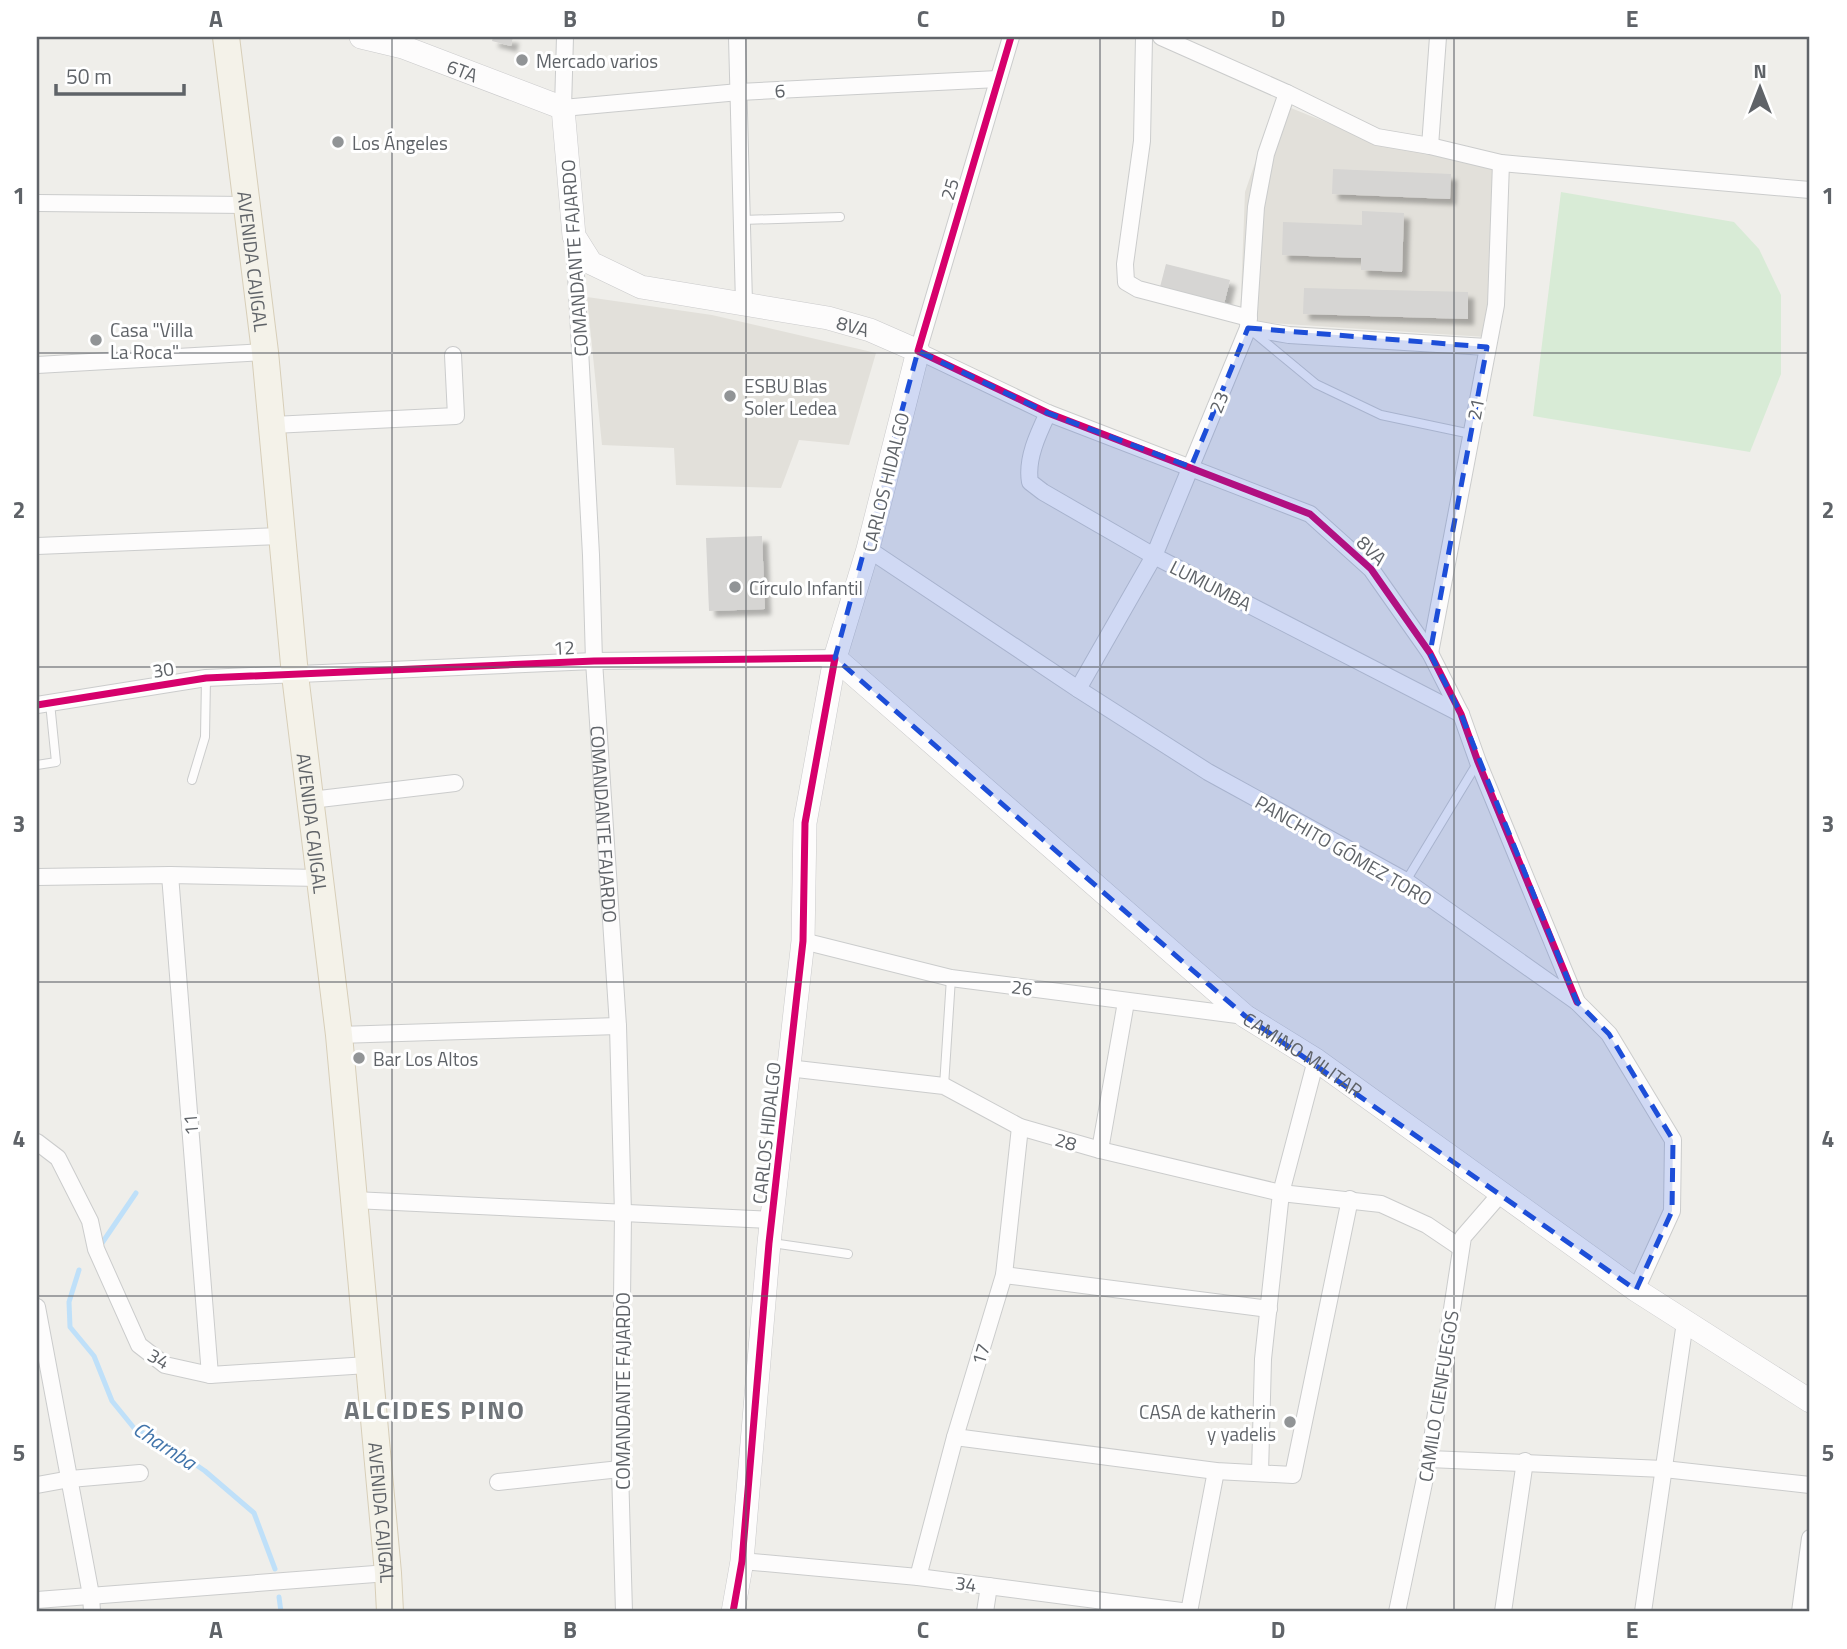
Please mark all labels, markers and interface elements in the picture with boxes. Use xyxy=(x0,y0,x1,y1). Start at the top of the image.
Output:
text: A xyxy=(209,1,223,36)
text: B xyxy=(563,1,577,36)
text: C xyxy=(917,1,929,36)
text: D xyxy=(1271,1,1285,36)
text: E xyxy=(1626,1,1638,36)
place label: Mercado varios xyxy=(536,46,658,75)
street label: 6TA xyxy=(443,51,482,89)
scale bar xyxy=(56,52,184,96)
marker: Mercado varios xyxy=(514,52,530,68)
north arrow xyxy=(1724,52,1794,122)
text: N xyxy=(1753,56,1767,85)
text: 50 m xyxy=(66,60,112,92)
street label: 6 xyxy=(774,75,786,105)
place label: Los Ángeles xyxy=(352,128,448,157)
marker: Los Ángeles xyxy=(330,134,346,150)
street label: COMANDANTE FAJARDO xyxy=(553,158,595,358)
street label: 25 xyxy=(932,175,966,203)
text: 1 xyxy=(13,178,25,213)
text: 1 xyxy=(1822,178,1834,213)
street label: AVENIDA CAJIGAL xyxy=(231,189,277,333)
street label: 8VA xyxy=(834,307,873,344)
place label: Casa "Villa La Roca" xyxy=(110,315,193,366)
marker: Casa "Villa La Roca" xyxy=(88,332,104,348)
place label: ESBU Blas Soler Ledea xyxy=(744,371,837,422)
street label: 23 xyxy=(1201,387,1235,417)
marker: ESBU Blas Soler Ledea xyxy=(722,388,738,404)
street label: 21 xyxy=(1459,396,1491,422)
street label: CARLOS HIDALGO xyxy=(854,409,916,555)
text: 2 xyxy=(13,492,25,527)
text: 2 xyxy=(1822,492,1834,527)
street label: 8VA xyxy=(1350,528,1394,572)
street label: LUMUMBA xyxy=(1165,552,1257,618)
place label: Círculo Infantil xyxy=(749,573,863,602)
marker: Círculo Infantil xyxy=(727,579,743,595)
street label: 12 xyxy=(553,632,575,662)
street label: 30 xyxy=(150,653,176,685)
street label: COMANDANTE FAJARDO xyxy=(584,725,626,924)
street label: AVENIDA CAJIGAL xyxy=(290,751,336,895)
street label: PANCHITO GÓMEZ TORO xyxy=(1250,787,1438,913)
text: 3 xyxy=(13,806,25,841)
text: 3 xyxy=(1822,806,1834,841)
street label: 26 xyxy=(1009,971,1035,1003)
street label: CAMINO MILITAR xyxy=(1238,1004,1369,1104)
place label: Bar Los Altos xyxy=(373,1044,478,1073)
marker: Bar Los Altos xyxy=(351,1050,367,1066)
street label: CARLOS HIDALGO xyxy=(744,1060,788,1206)
street label: 11 xyxy=(175,1113,205,1137)
text: 4 xyxy=(13,1121,25,1156)
text: 4 xyxy=(1822,1121,1834,1156)
street label: 28 xyxy=(1052,1124,1081,1158)
street label: COMANDANTE FAJARDO xyxy=(608,1292,637,1490)
street label: CAMILO CIENFUEGOS xyxy=(1410,1308,1466,1484)
street label: 34 xyxy=(143,1340,175,1376)
street label: 17 xyxy=(963,1340,997,1368)
district label: ALCIDES PINO xyxy=(344,1390,526,1429)
place label: CASA de katherin y yadelis xyxy=(1139,1397,1276,1448)
water label: Charnba xyxy=(127,1413,204,1478)
marker: CASA de katherin y yadelis xyxy=(1282,1414,1298,1430)
text: 5 xyxy=(13,1435,25,1470)
text: 5 xyxy=(1822,1435,1834,1470)
street label: AVENIDA CAJIGAL xyxy=(362,1441,403,1584)
street label: 34 xyxy=(954,1567,978,1599)
text: A xyxy=(209,1612,223,1647)
text: B xyxy=(563,1612,577,1647)
text: C xyxy=(917,1612,929,1647)
text: D xyxy=(1271,1612,1285,1647)
text: E xyxy=(1626,1612,1638,1647)

